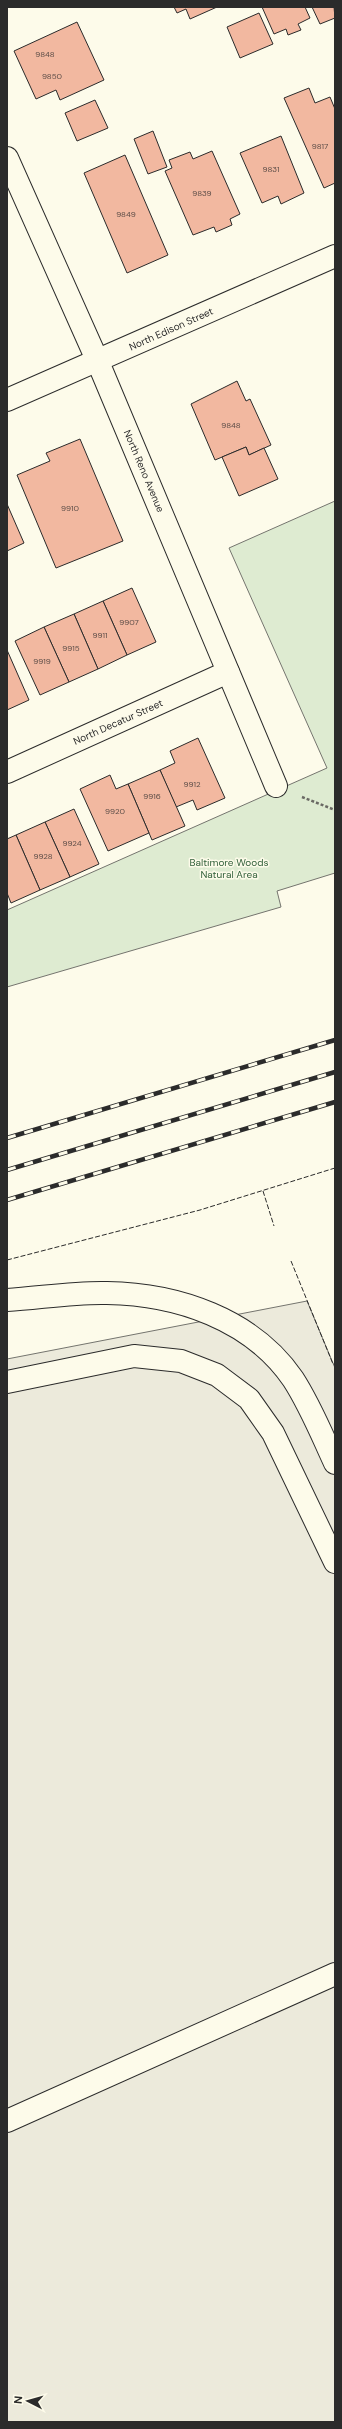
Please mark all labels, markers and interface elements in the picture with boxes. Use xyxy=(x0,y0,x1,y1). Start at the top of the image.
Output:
house number: 9848 xyxy=(35,49,55,59)
house number: 9850 xyxy=(42,71,63,81)
house number: 9817 xyxy=(312,141,328,151)
house number: 9831 xyxy=(263,164,279,174)
house number: 9839 xyxy=(192,188,212,198)
house number: 9849 xyxy=(116,209,136,219)
street label: North Edison Street xyxy=(127,305,215,353)
house number: 9848 xyxy=(221,420,241,430)
street label: North Reno Avenue xyxy=(121,428,167,515)
house number: 9910 xyxy=(61,503,79,513)
house number: 9907 xyxy=(119,617,139,627)
house number: 9911 xyxy=(93,630,107,640)
house number: 9915 xyxy=(62,643,80,653)
house number: 9919 xyxy=(33,656,51,666)
street label: North Decatur Street xyxy=(71,696,165,748)
house number: 9912 xyxy=(183,779,201,789)
house number: 9916 xyxy=(143,791,161,801)
house number: 9920 xyxy=(105,806,125,816)
house number: 9924 xyxy=(62,838,82,848)
house number: 9928 xyxy=(33,851,53,861)
park label: Baltimore Woods Natural Area xyxy=(189,856,269,881)
north arrow xyxy=(8,2381,48,2421)
text: N xyxy=(11,2395,25,2405)

